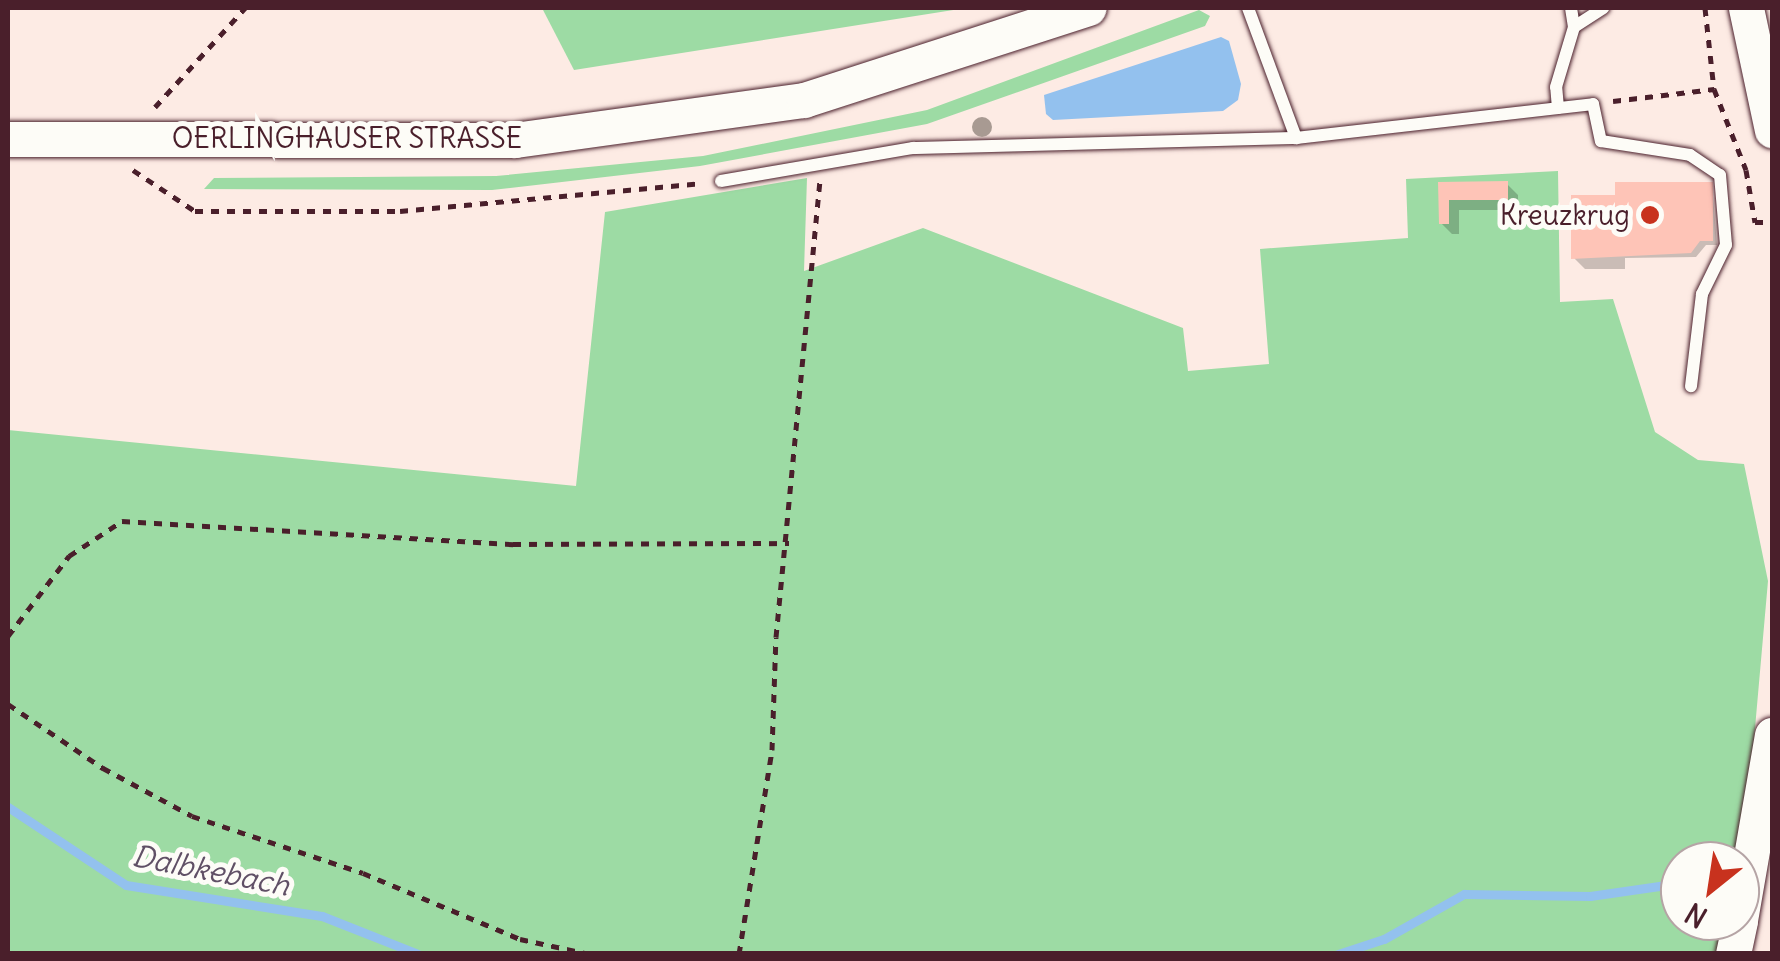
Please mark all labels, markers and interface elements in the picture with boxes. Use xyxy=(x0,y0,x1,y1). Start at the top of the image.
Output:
street label: OERLINGHAUSER STRASSE xyxy=(172,121,522,155)
place label: Kreuzkrug xyxy=(1500,198,1630,232)
marker: Kreuzkrug xyxy=(1639,204,1661,226)
water label: Dalbkebach xyxy=(130,837,292,903)
north arrow xyxy=(1660,841,1760,941)
text: N xyxy=(1679,895,1713,936)

